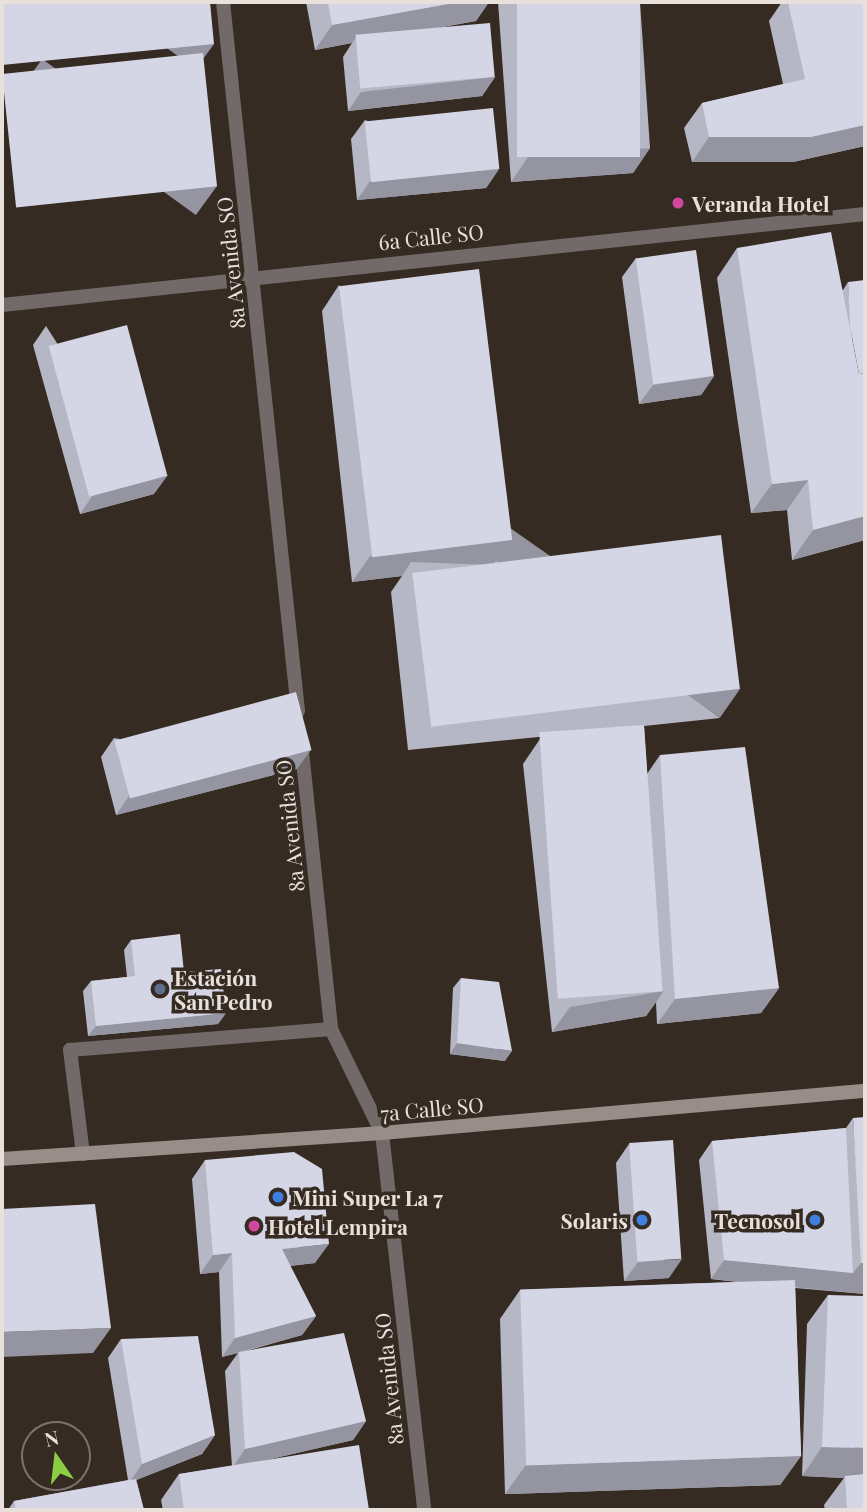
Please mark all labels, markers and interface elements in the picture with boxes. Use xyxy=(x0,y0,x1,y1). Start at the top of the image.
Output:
place label: Veranda Hotel xyxy=(692,190,830,216)
street label: 8a Avenida SO xyxy=(210,195,250,331)
marker: Veranda Hotel xyxy=(670,195,686,211)
street label: 6a Calle SO xyxy=(377,218,485,254)
street label: 8a Avenida SO xyxy=(269,758,309,894)
place label: Estación San Pedro xyxy=(174,964,273,1014)
marker: Estación San Pedro xyxy=(152,981,168,997)
street label: 7a Calle SO xyxy=(379,1091,485,1125)
place label: Mini Super La 7 xyxy=(292,1184,443,1210)
marker: Mini Super La 7 xyxy=(270,1189,286,1205)
place label: Solaris xyxy=(561,1207,628,1233)
place label: Tecnosol xyxy=(714,1207,801,1233)
marker: Solaris xyxy=(634,1212,650,1228)
marker: Tecnosol xyxy=(807,1212,823,1228)
place label: Hotel Lempira xyxy=(268,1213,408,1239)
marker: Hotel Lempira xyxy=(246,1218,262,1234)
street label: 8a Avenida SO xyxy=(368,1311,408,1447)
north arrow xyxy=(21,1421,91,1491)
text: N xyxy=(42,1423,61,1452)

